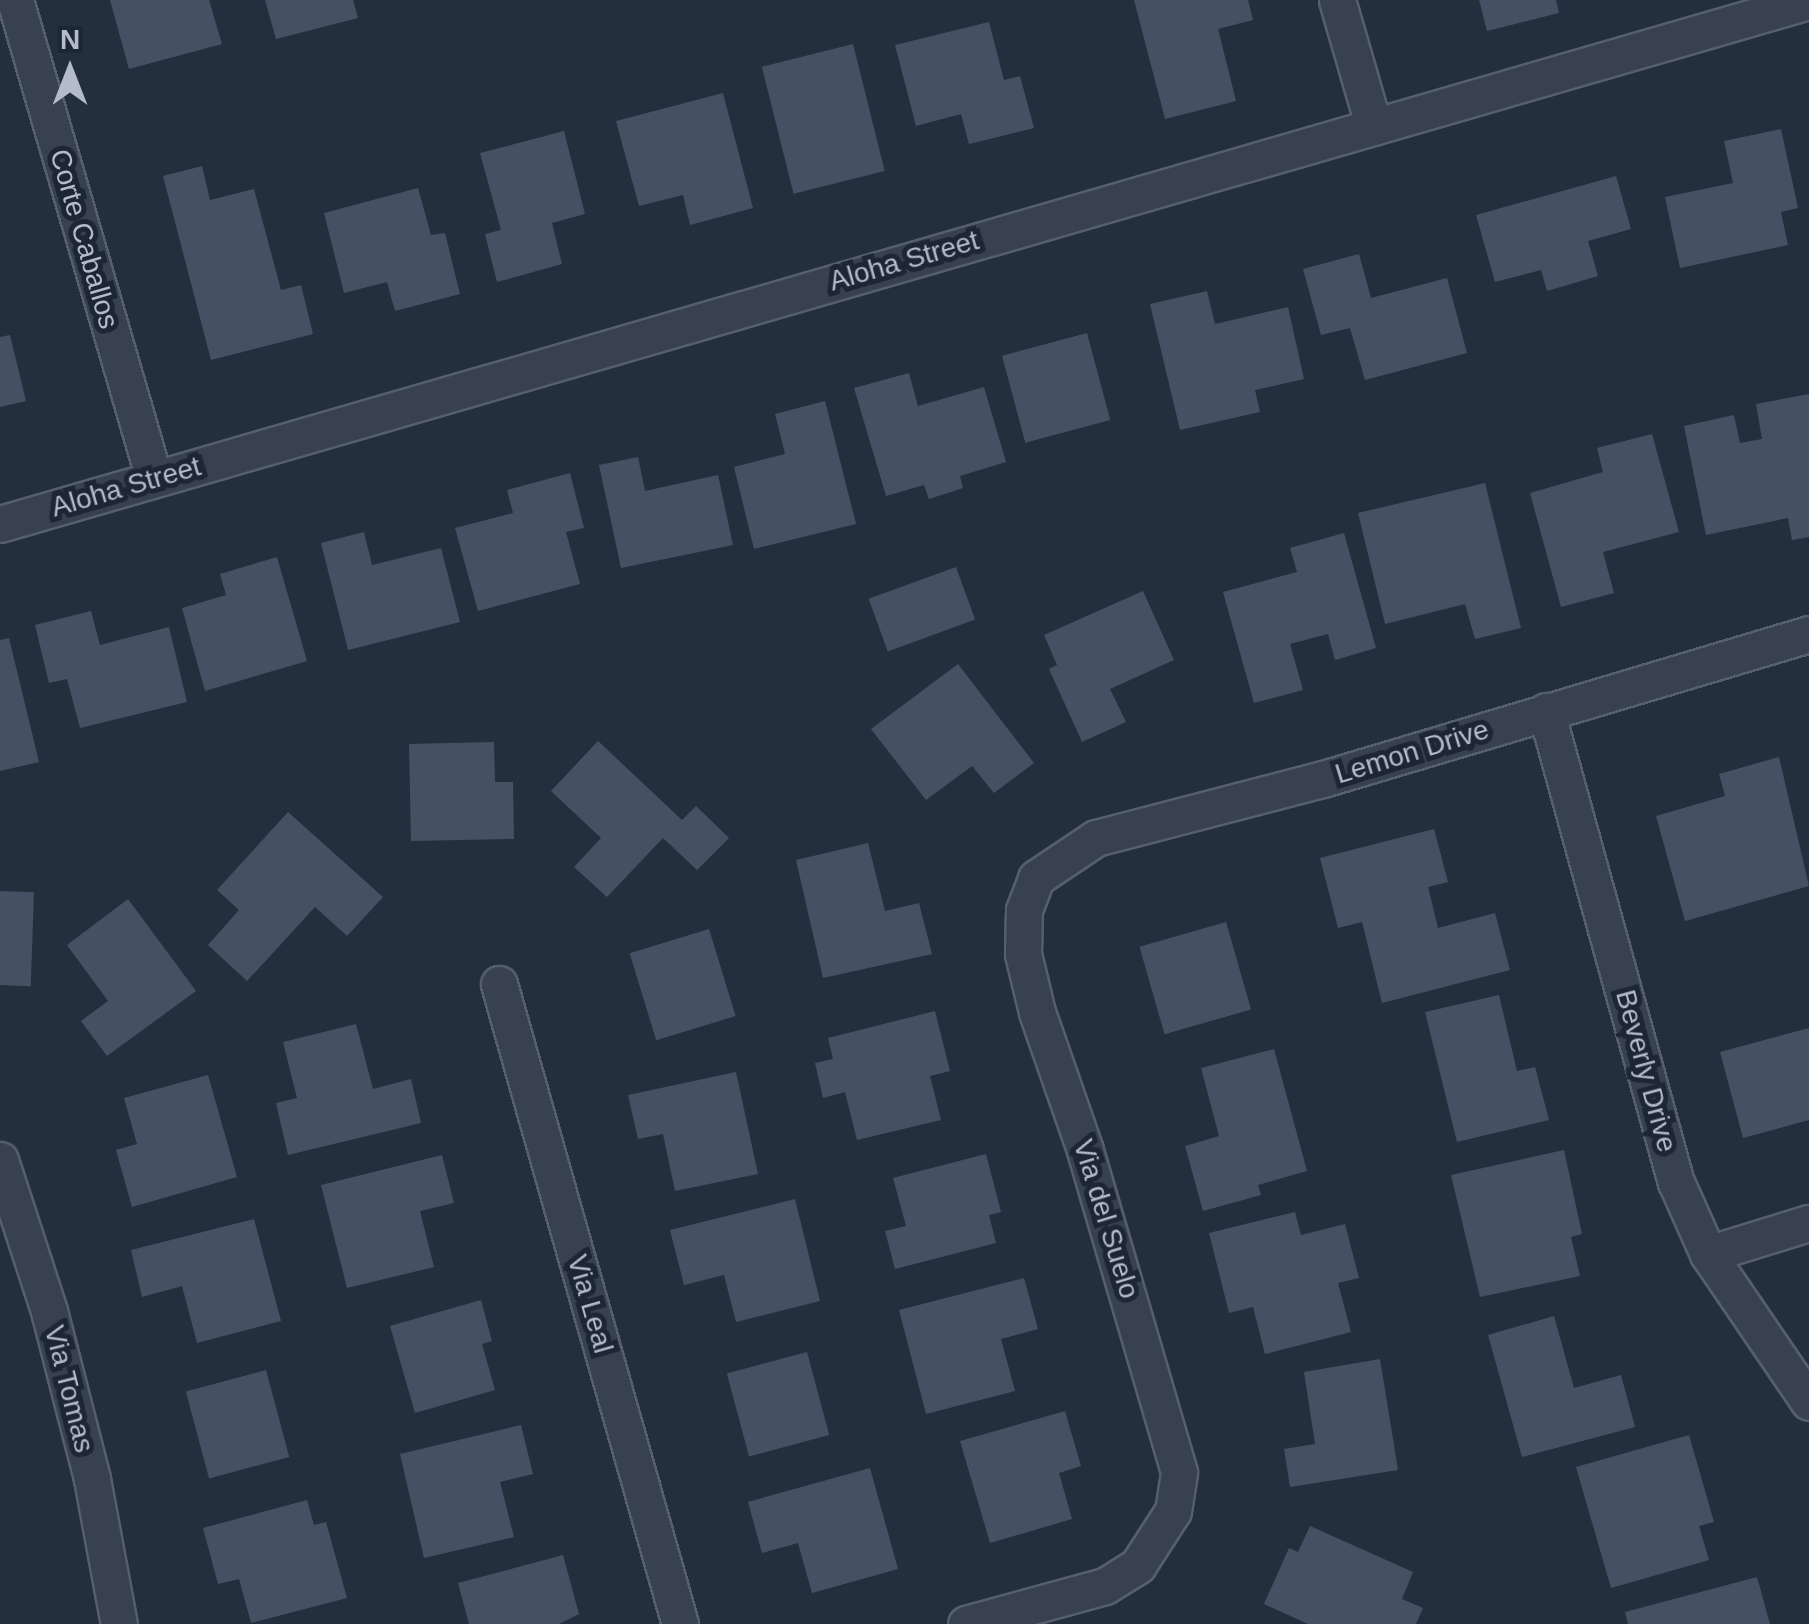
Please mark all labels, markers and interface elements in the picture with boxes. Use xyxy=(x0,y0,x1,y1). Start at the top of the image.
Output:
north arrow xyxy=(20,20,120,120)
text: N xyxy=(60,24,80,55)
street label: Corte Caballos xyxy=(42,145,126,333)
street label: Aloha Street xyxy=(825,224,983,298)
street label: Aloha Street xyxy=(47,450,205,524)
street label: Lemon Drive xyxy=(1331,713,1493,791)
street label: Beverly Drive xyxy=(1608,986,1684,1156)
street label: Via del Suelo xyxy=(1066,1135,1146,1303)
street label: Via Leal xyxy=(560,1251,620,1357)
street label: Via Tomas xyxy=(37,1322,101,1456)

